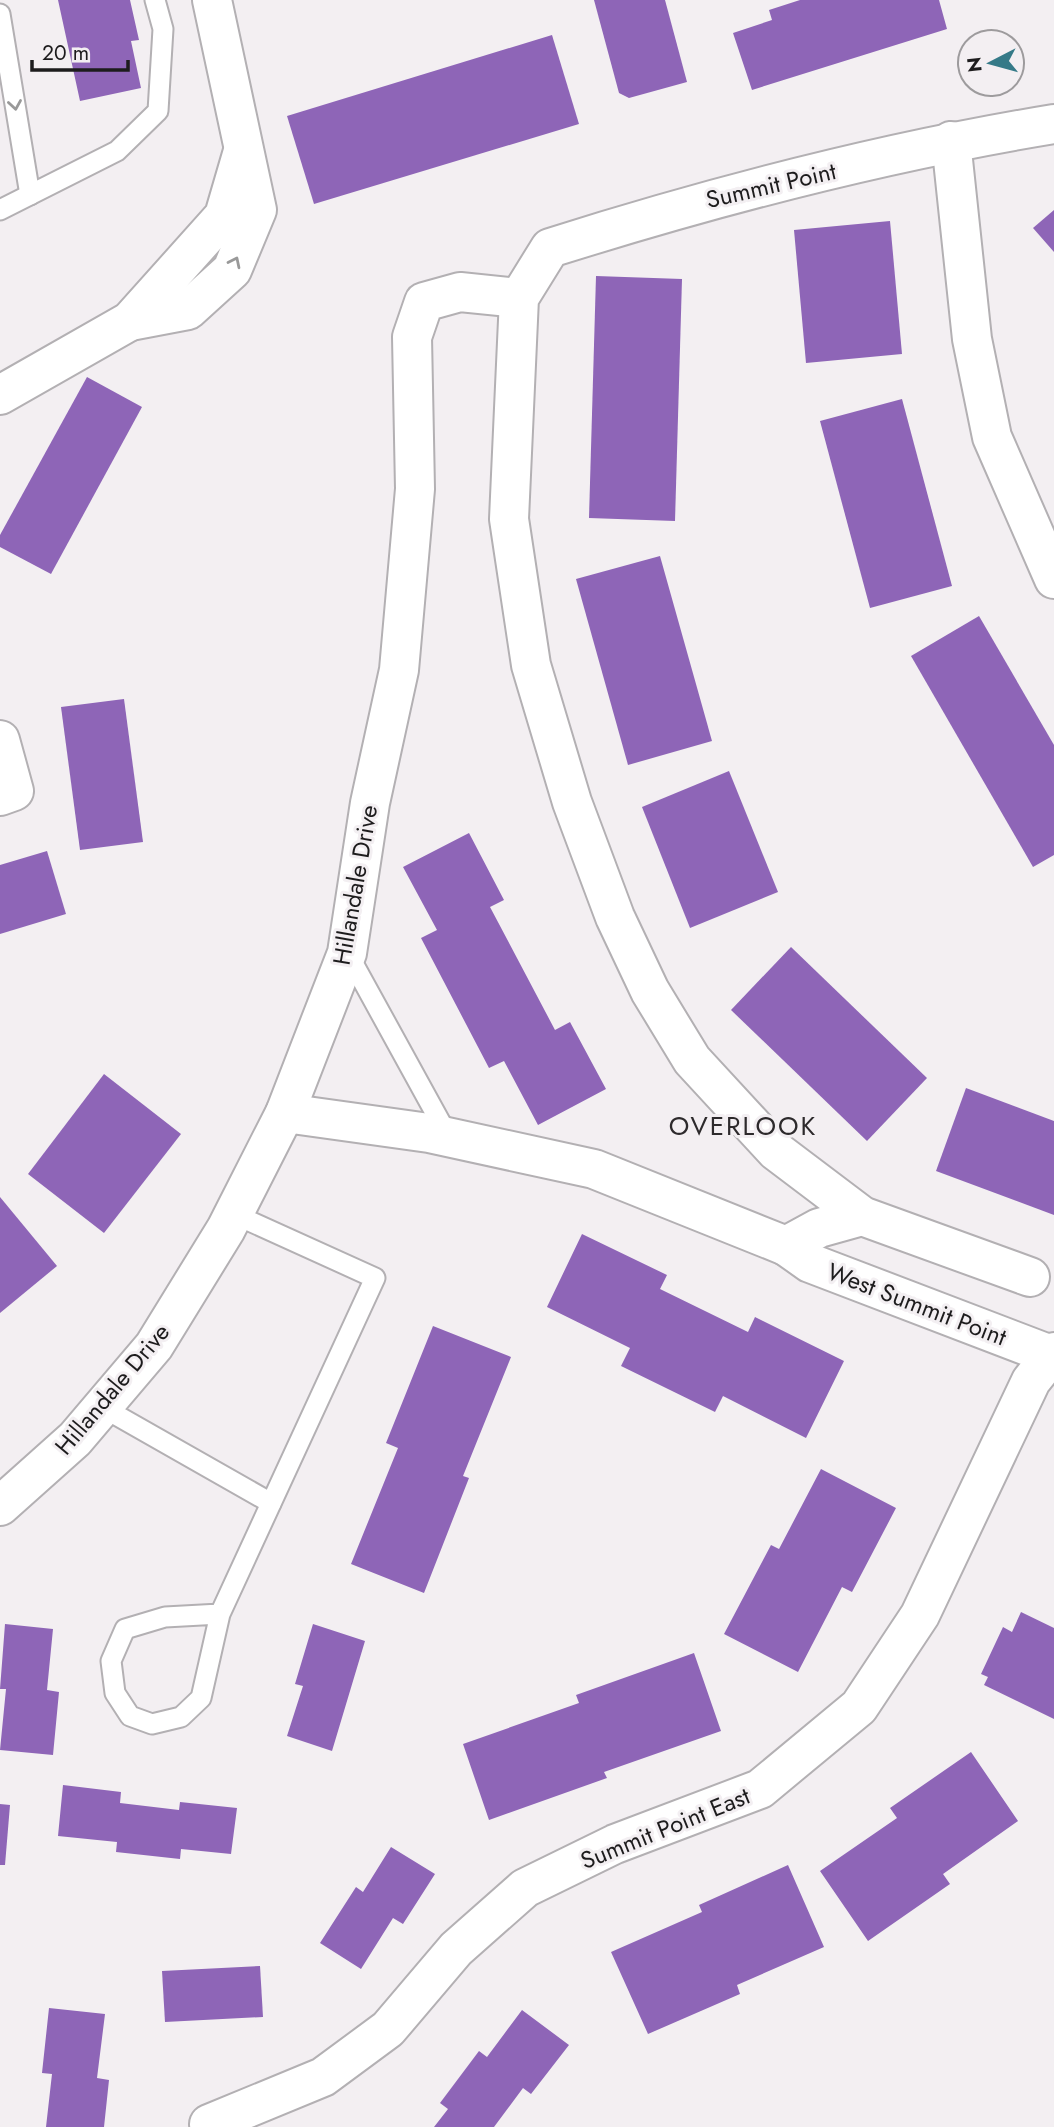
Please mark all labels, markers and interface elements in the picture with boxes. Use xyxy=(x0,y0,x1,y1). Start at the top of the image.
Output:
scale bar xyxy=(32,28,128,72)
north arrow xyxy=(956,28,1026,98)
text: 20 m xyxy=(42,38,89,68)
text: N xyxy=(960,56,989,74)
one-way arrow xyxy=(7,99,22,111)
street label: Summit Point xyxy=(702,153,840,217)
one-way arrow xyxy=(226,257,240,269)
street label: Hillandale Drive xyxy=(324,802,386,968)
district label: OVERLOOK xyxy=(669,1107,817,1145)
street label: West Summit Point xyxy=(822,1254,1012,1354)
street label: Hillandale Drive xyxy=(46,1316,178,1462)
street label: Summit Point East xyxy=(575,1778,755,1878)

